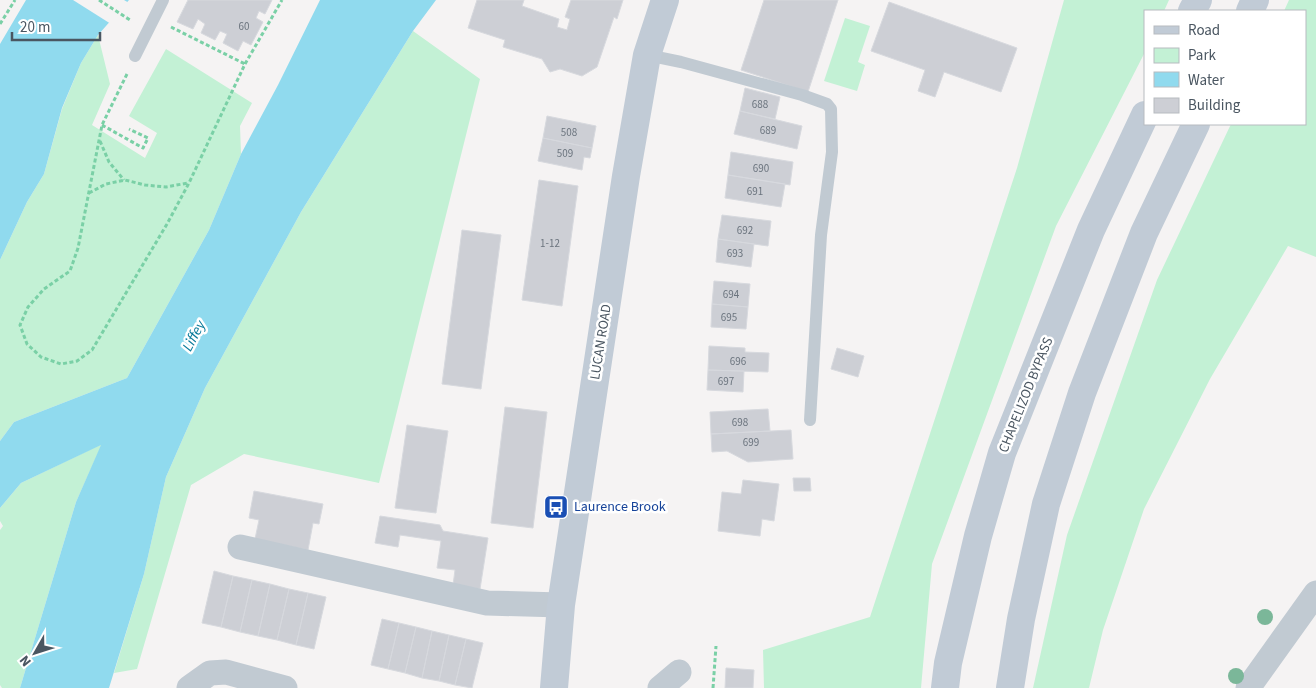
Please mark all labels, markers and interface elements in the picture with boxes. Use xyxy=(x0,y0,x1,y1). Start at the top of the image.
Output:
scale bar xyxy=(12,10,100,42)
legend xyxy=(1144,10,1306,125)
text: 20 m xyxy=(20,17,50,38)
house number: 60 xyxy=(239,19,249,34)
text: Road xyxy=(1188,20,1220,41)
text: Park xyxy=(1188,45,1217,66)
text: Water xyxy=(1188,70,1225,91)
text: Building xyxy=(1188,95,1241,116)
house number: 688 xyxy=(752,97,769,112)
house number: 689 xyxy=(760,123,776,138)
house number: 508 xyxy=(561,125,578,140)
house number: 509 xyxy=(557,146,573,161)
house number: 690 xyxy=(753,161,769,176)
house number: 691 xyxy=(747,184,763,199)
house number: 692 xyxy=(737,223,753,238)
house number: 1-12 xyxy=(540,236,560,251)
house number: 693 xyxy=(727,246,743,261)
house number: 694 xyxy=(723,287,740,302)
street label: LUCAN ROAD xyxy=(585,303,617,381)
house number: 695 xyxy=(721,310,737,325)
water label: Liffey xyxy=(177,316,211,355)
street label: CHAPELIZOD BYPASS xyxy=(994,334,1058,456)
house number: 696 xyxy=(730,354,747,369)
house number: 697 xyxy=(718,374,734,389)
house number: 698 xyxy=(732,415,749,430)
house number: 699 xyxy=(743,435,759,450)
bus stop icon: Laurence Brook xyxy=(543,494,569,520)
place label: Laurence Brook xyxy=(574,497,666,517)
north arrow xyxy=(10,628,60,678)
text: N xyxy=(15,651,36,670)

